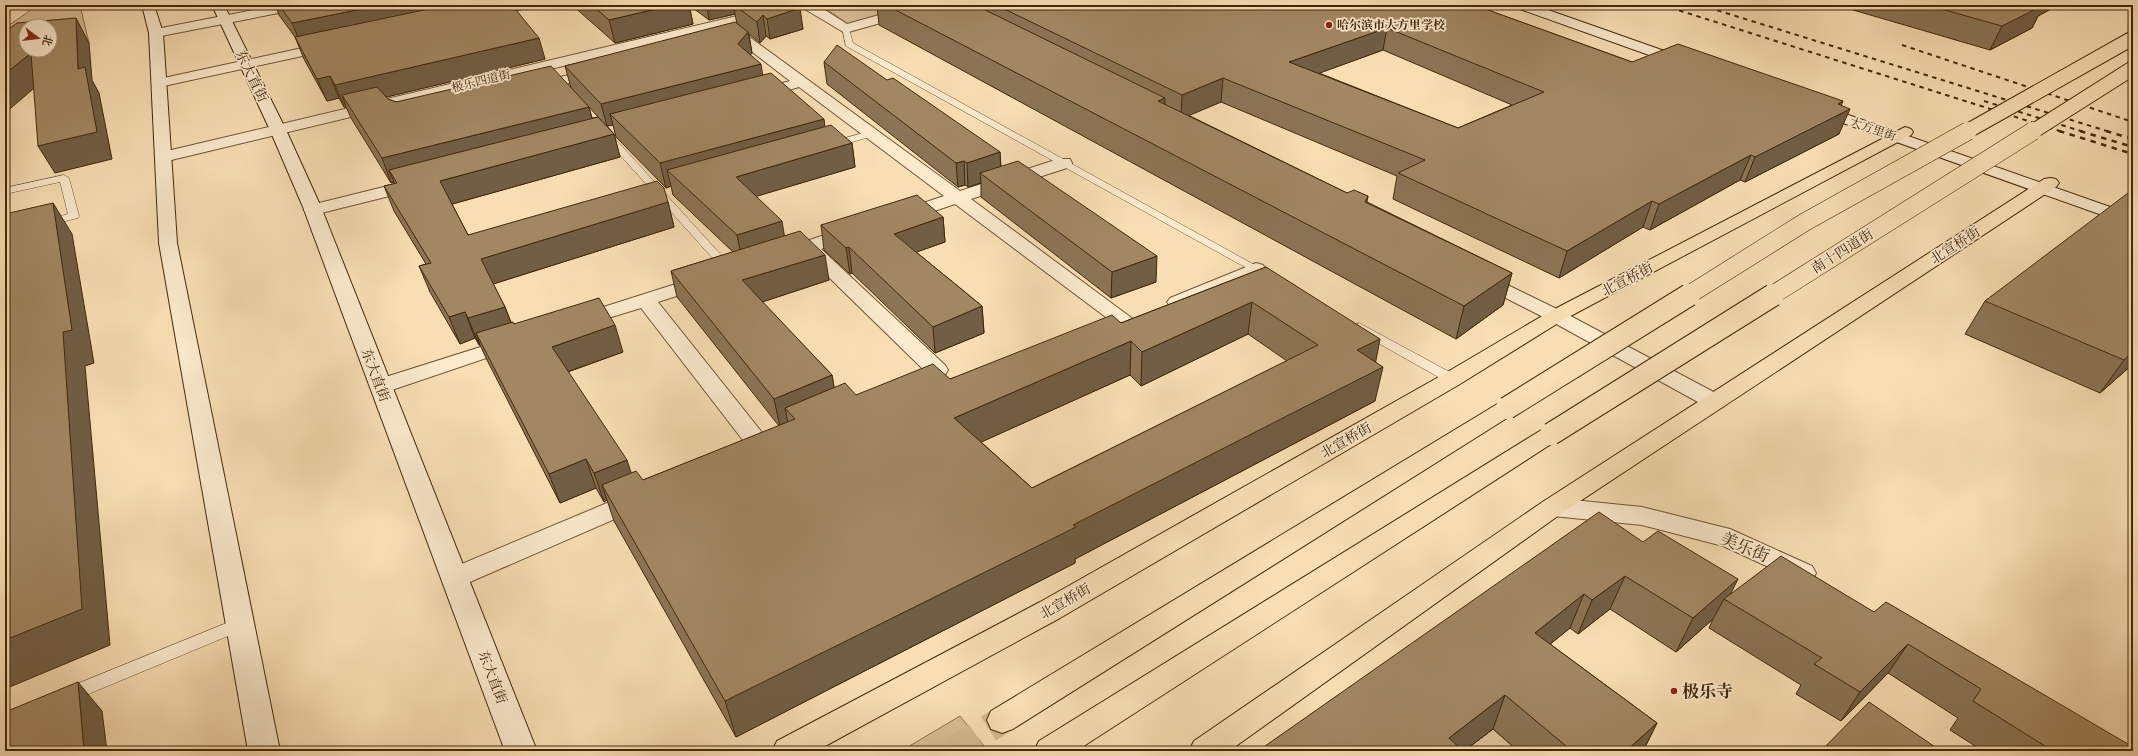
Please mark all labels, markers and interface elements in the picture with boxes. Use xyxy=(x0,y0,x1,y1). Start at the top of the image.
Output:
place label: 哈尔滨市大方里学校 xyxy=(1337,17,1445,33)
north arrow xyxy=(18,18,58,58)
marker: 哈尔滨市大方里学校 xyxy=(1324,20,1334,30)
text: 北 xyxy=(39,33,56,48)
street label: 东大直街 xyxy=(231,47,272,106)
street label: 极乐四道街 xyxy=(450,66,513,96)
street label: 大方里街 xyxy=(1848,114,1899,145)
street label: 北宣桥街 xyxy=(1927,222,1984,269)
street label: 南十四道街 xyxy=(1808,225,1877,278)
street label: 北宣桥街 xyxy=(1598,258,1656,301)
street label: 东大直街 xyxy=(357,346,394,405)
street label: 北宣桥街 xyxy=(1317,418,1375,463)
street label: 美乐街 xyxy=(1717,527,1773,568)
street label: 北宣桥街 xyxy=(1036,579,1094,624)
street label: 东大直街 xyxy=(474,648,511,707)
place label: 极乐寺 xyxy=(1682,680,1733,703)
marker: 极乐寺 xyxy=(1669,686,1679,696)

